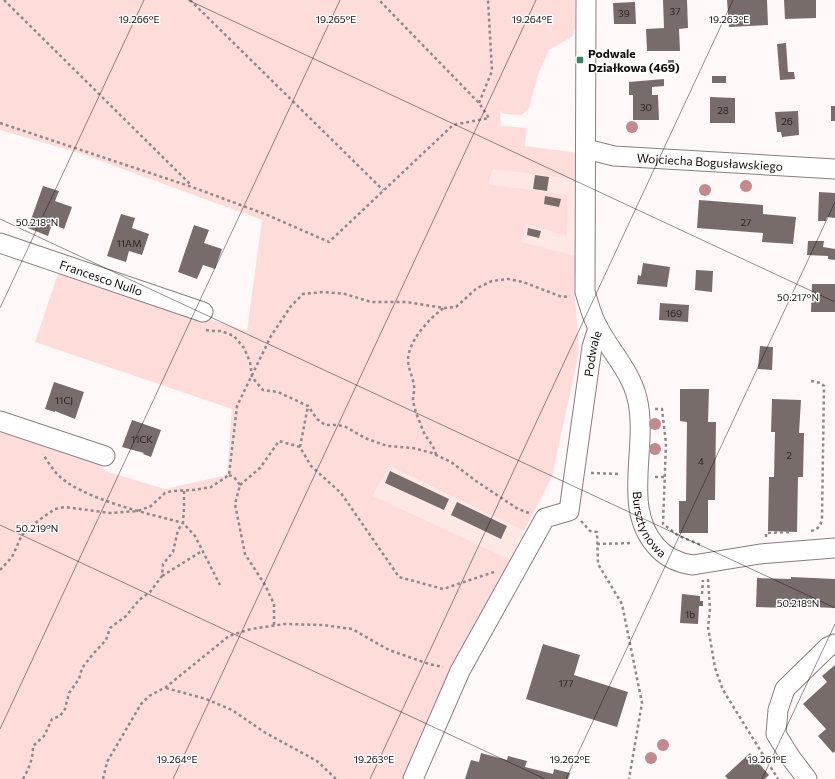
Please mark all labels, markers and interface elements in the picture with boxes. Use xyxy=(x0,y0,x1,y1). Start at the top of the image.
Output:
house number: 37 xyxy=(670,5,680,17)
house number: 39 xyxy=(618,7,630,19)
text: 19.266°E xyxy=(119,13,159,25)
text: 19.265°E xyxy=(316,13,356,25)
text: 19.264°E xyxy=(512,13,552,25)
text: 19.263°E xyxy=(709,13,749,25)
place label: Podwale Działkowa (469) xyxy=(588,46,680,74)
marker: Podwale Działkowa (469) xyxy=(575,55,585,65)
house number: 30 xyxy=(640,101,652,113)
house number: 28 xyxy=(717,104,729,116)
house number: 26 xyxy=(781,115,793,127)
street label: Wojciecha Bogusławskiego xyxy=(637,150,783,173)
text: 50.218°N xyxy=(16,216,58,228)
house number: 27 xyxy=(741,216,751,228)
house number: 11AM xyxy=(116,237,142,249)
street label: Francesco Nullo xyxy=(58,257,145,298)
text: 50.217°N xyxy=(777,291,819,303)
house number: 169 xyxy=(666,307,682,319)
street label: Podwale xyxy=(581,329,604,377)
house number: 11CJ xyxy=(55,394,73,406)
house number: 11CK xyxy=(131,433,153,445)
house number: 2 xyxy=(786,449,792,461)
house number: 4 xyxy=(698,455,704,467)
street label: Bursztynowa xyxy=(631,491,669,560)
text: 50.219°N xyxy=(16,522,58,534)
text: 50.218°N xyxy=(777,597,819,609)
house number: 1b xyxy=(685,608,695,620)
house number: 177 xyxy=(559,677,573,689)
text: 19.264°E xyxy=(157,753,197,765)
text: 19.263°E xyxy=(354,753,394,765)
text: 19.262°E xyxy=(550,753,590,765)
text: 19.261°E xyxy=(747,753,787,765)

